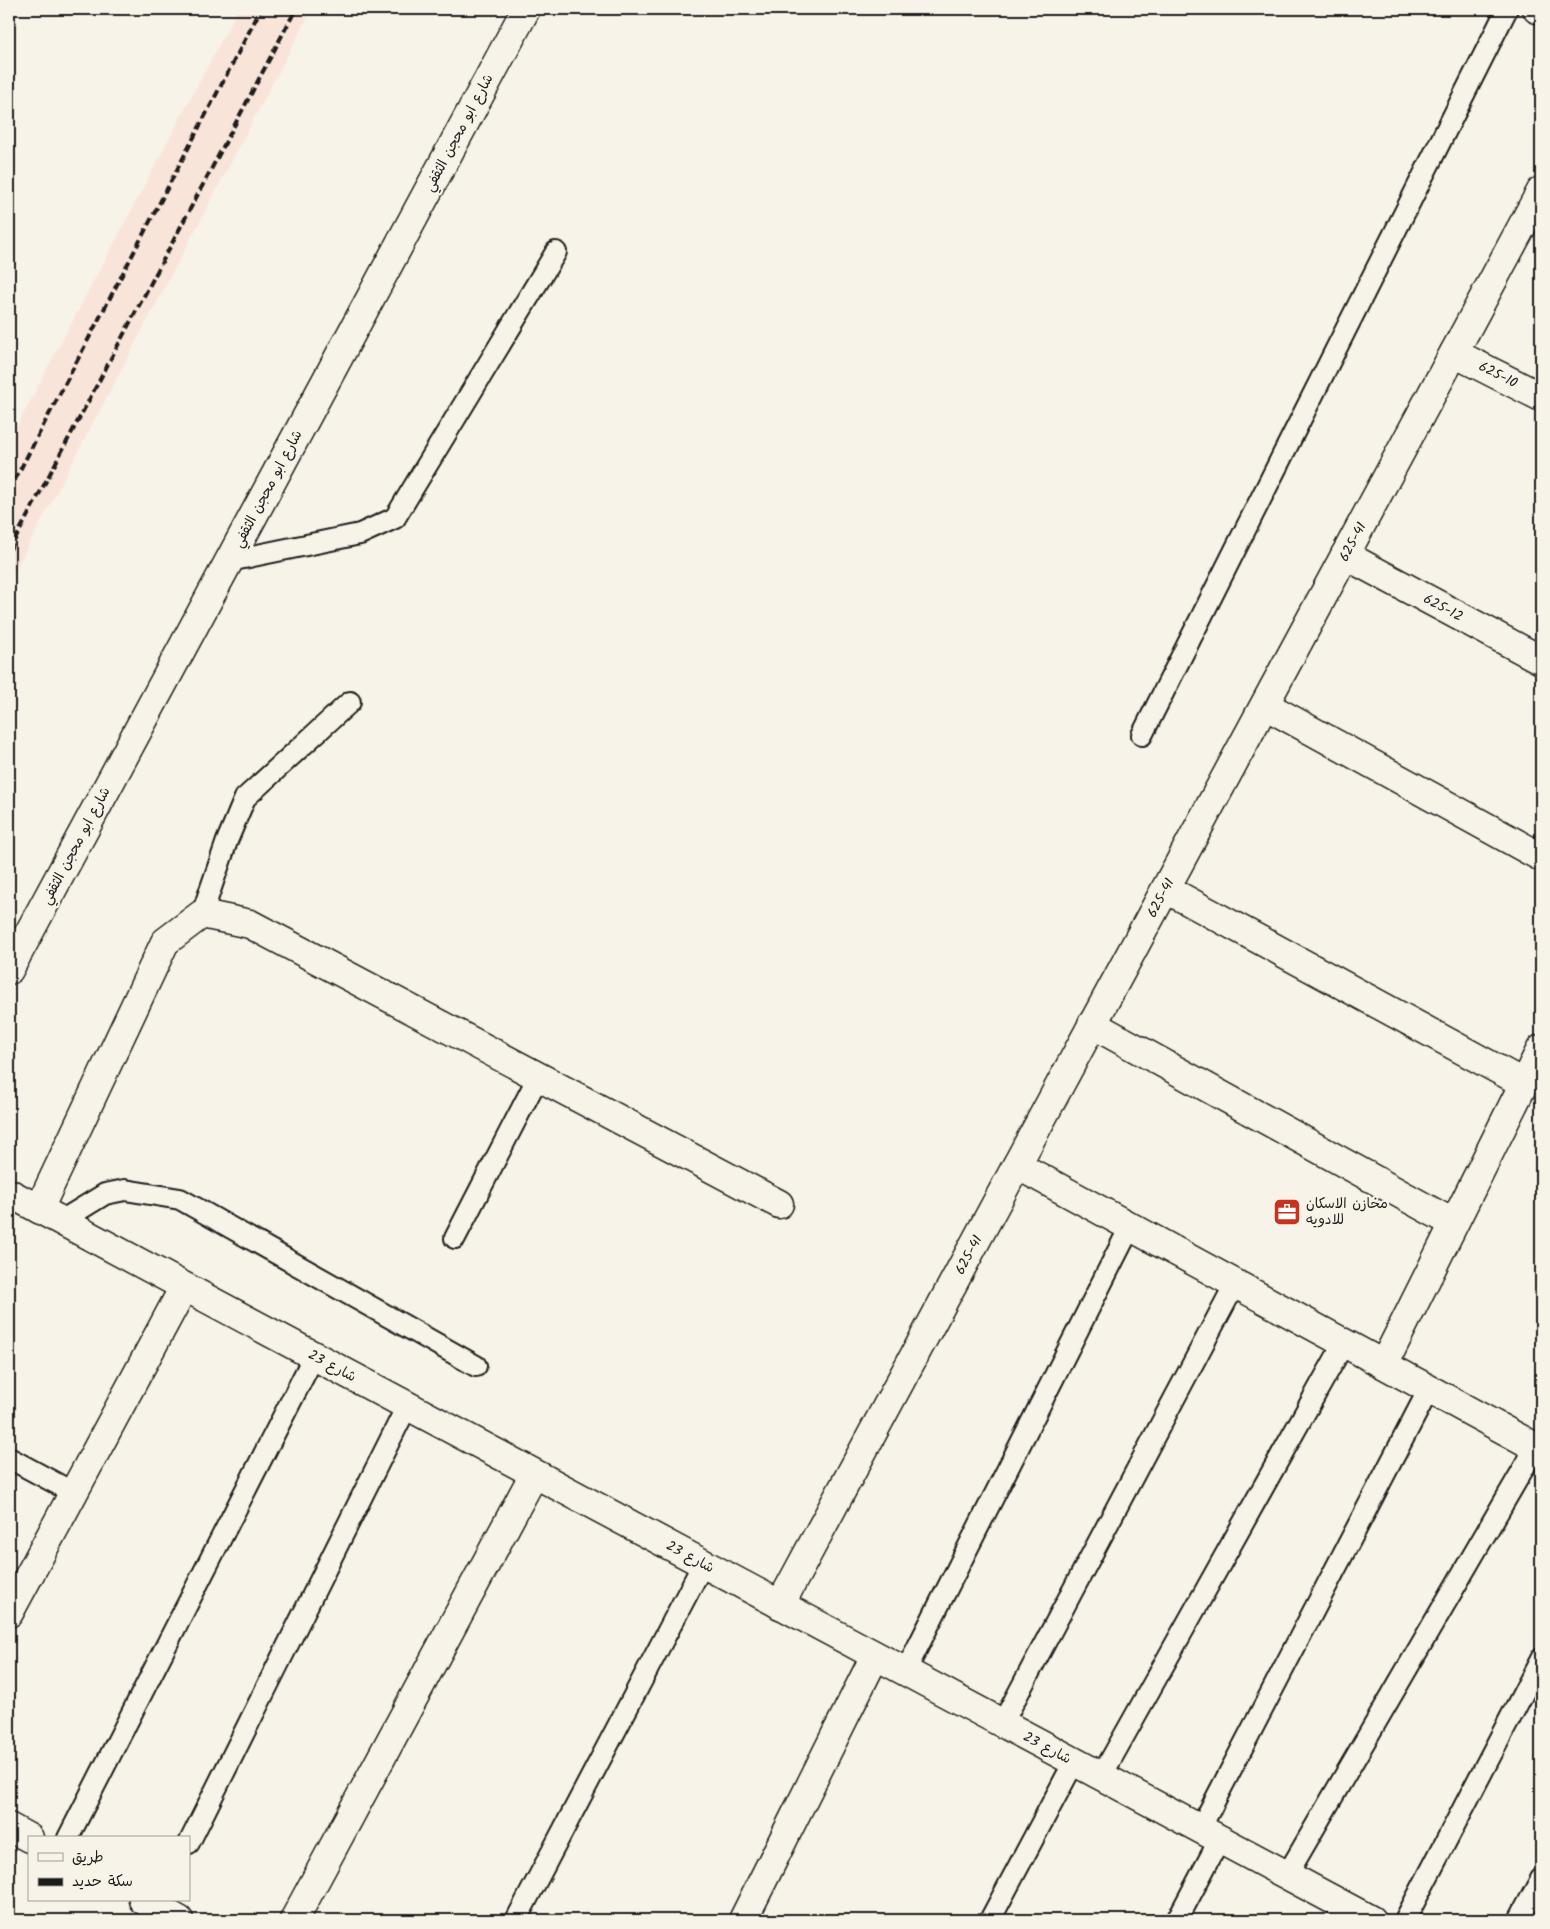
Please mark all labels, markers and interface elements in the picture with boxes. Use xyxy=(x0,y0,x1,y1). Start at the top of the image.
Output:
street label: شارع ابو محجن الثقفي xyxy=(419,70,500,196)
street label: 625-10 xyxy=(1475,356,1521,394)
street label: شارع ابو محجن الثقفي xyxy=(228,426,309,552)
street label: 625-41 xyxy=(1333,518,1373,566)
street label: 625-12 xyxy=(1419,588,1467,628)
street label: شارع ابو محجن الثقفي xyxy=(36,783,117,909)
street label: 625-41 xyxy=(1141,874,1181,922)
place label: مخازن الاسكان للادويه xyxy=(1306,1193,1388,1231)
office icon: مخازن الاسكان للادويه xyxy=(1272,1197,1302,1227)
street label: 625-41 xyxy=(949,1231,989,1279)
street label: شارع 23 xyxy=(304,1344,360,1388)
street label: شارع 23 xyxy=(662,1535,718,1579)
street label: شارع 23 xyxy=(1019,1726,1075,1770)
legend xyxy=(28,1836,190,1902)
text: طريق xyxy=(72,1846,104,1870)
text: سكة حديد xyxy=(72,1870,133,1894)

